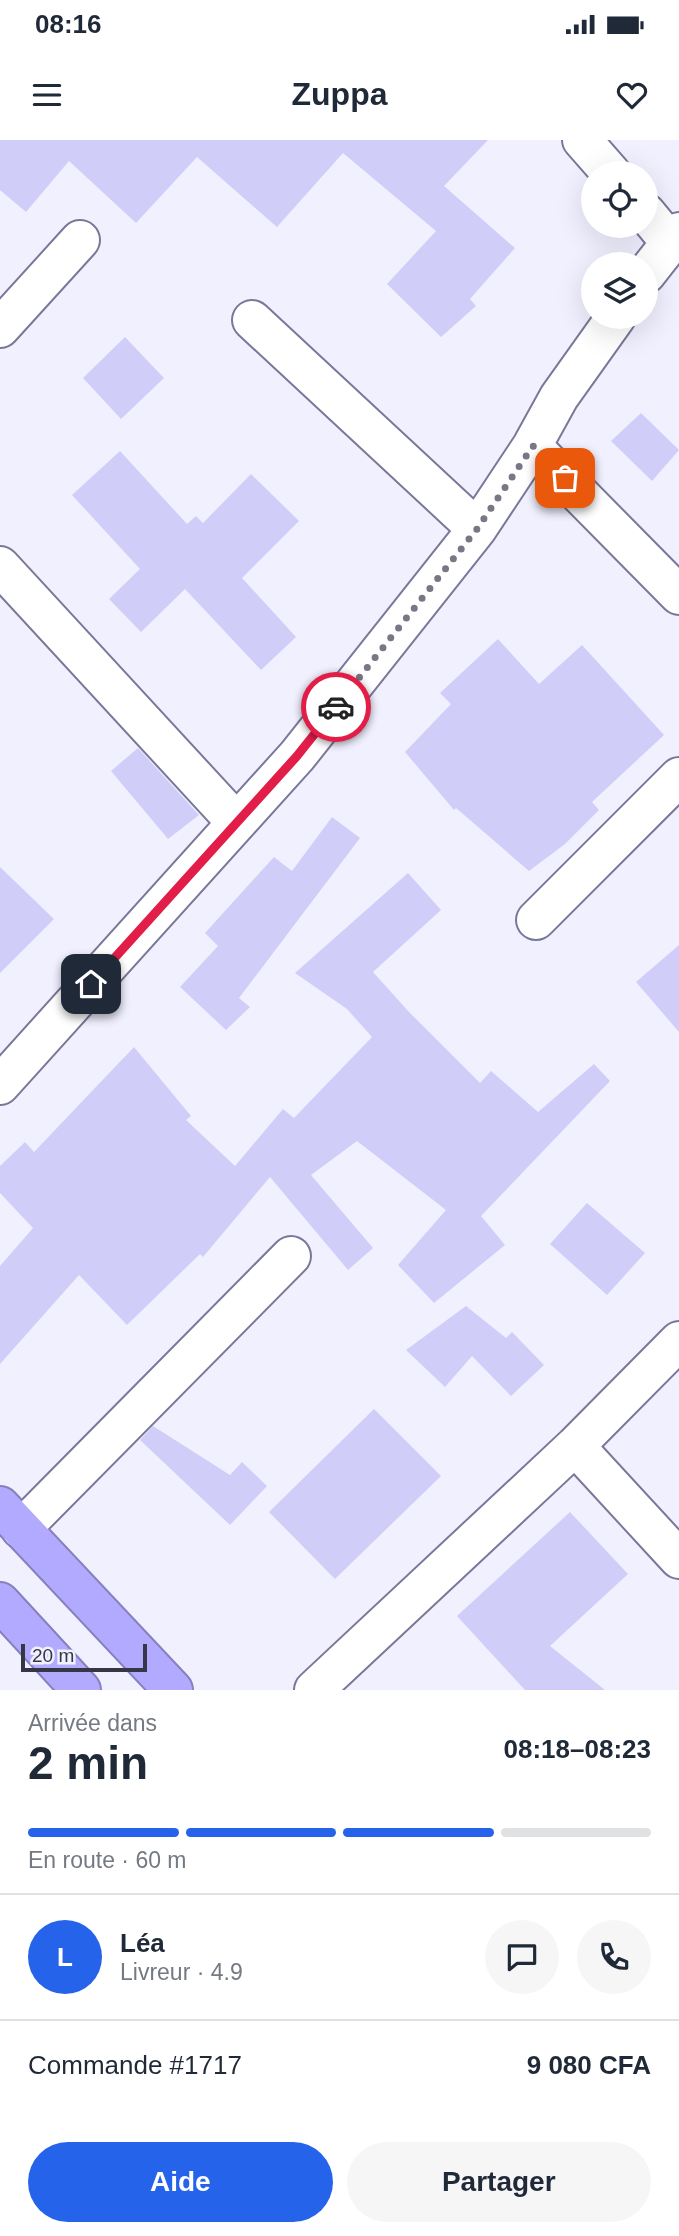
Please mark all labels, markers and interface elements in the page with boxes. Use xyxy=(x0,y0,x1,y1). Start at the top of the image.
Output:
text: 08:16 xyxy=(35,9,102,39)
icon: menu xyxy=(28,76,66,114)
text: Zuppa xyxy=(292,76,387,112)
icon: heart xyxy=(613,76,651,114)
map controls xyxy=(581,161,658,329)
button: locate xyxy=(581,161,658,238)
button: layers xyxy=(581,252,658,329)
pin xyxy=(535,448,595,508)
icon: bag xyxy=(546,459,584,497)
courier xyxy=(301,672,371,742)
icon: car xyxy=(317,688,355,726)
pin xyxy=(61,954,121,1014)
icon: home xyxy=(72,965,110,1003)
scale bar xyxy=(21,1641,147,1673)
text: 20 m xyxy=(32,1645,74,1666)
text: Arrivée dans xyxy=(28,1710,157,1736)
text: 08:18–08:23 xyxy=(504,1734,651,1764)
text: 2 min xyxy=(28,1737,148,1789)
text: En route · 60 m xyxy=(28,1847,187,1873)
button: chat xyxy=(485,1920,559,1994)
button: phone xyxy=(577,1920,651,1994)
text: Léa xyxy=(120,1928,165,1958)
text: L xyxy=(57,1942,73,1972)
text: Livreur · 4.9 xyxy=(120,1959,243,1985)
text: Commande #1717 xyxy=(28,2050,242,2080)
text: 9 080 CFA xyxy=(527,2050,651,2080)
button: Aide xyxy=(28,2142,333,2222)
button: Partager xyxy=(347,2142,651,2222)

